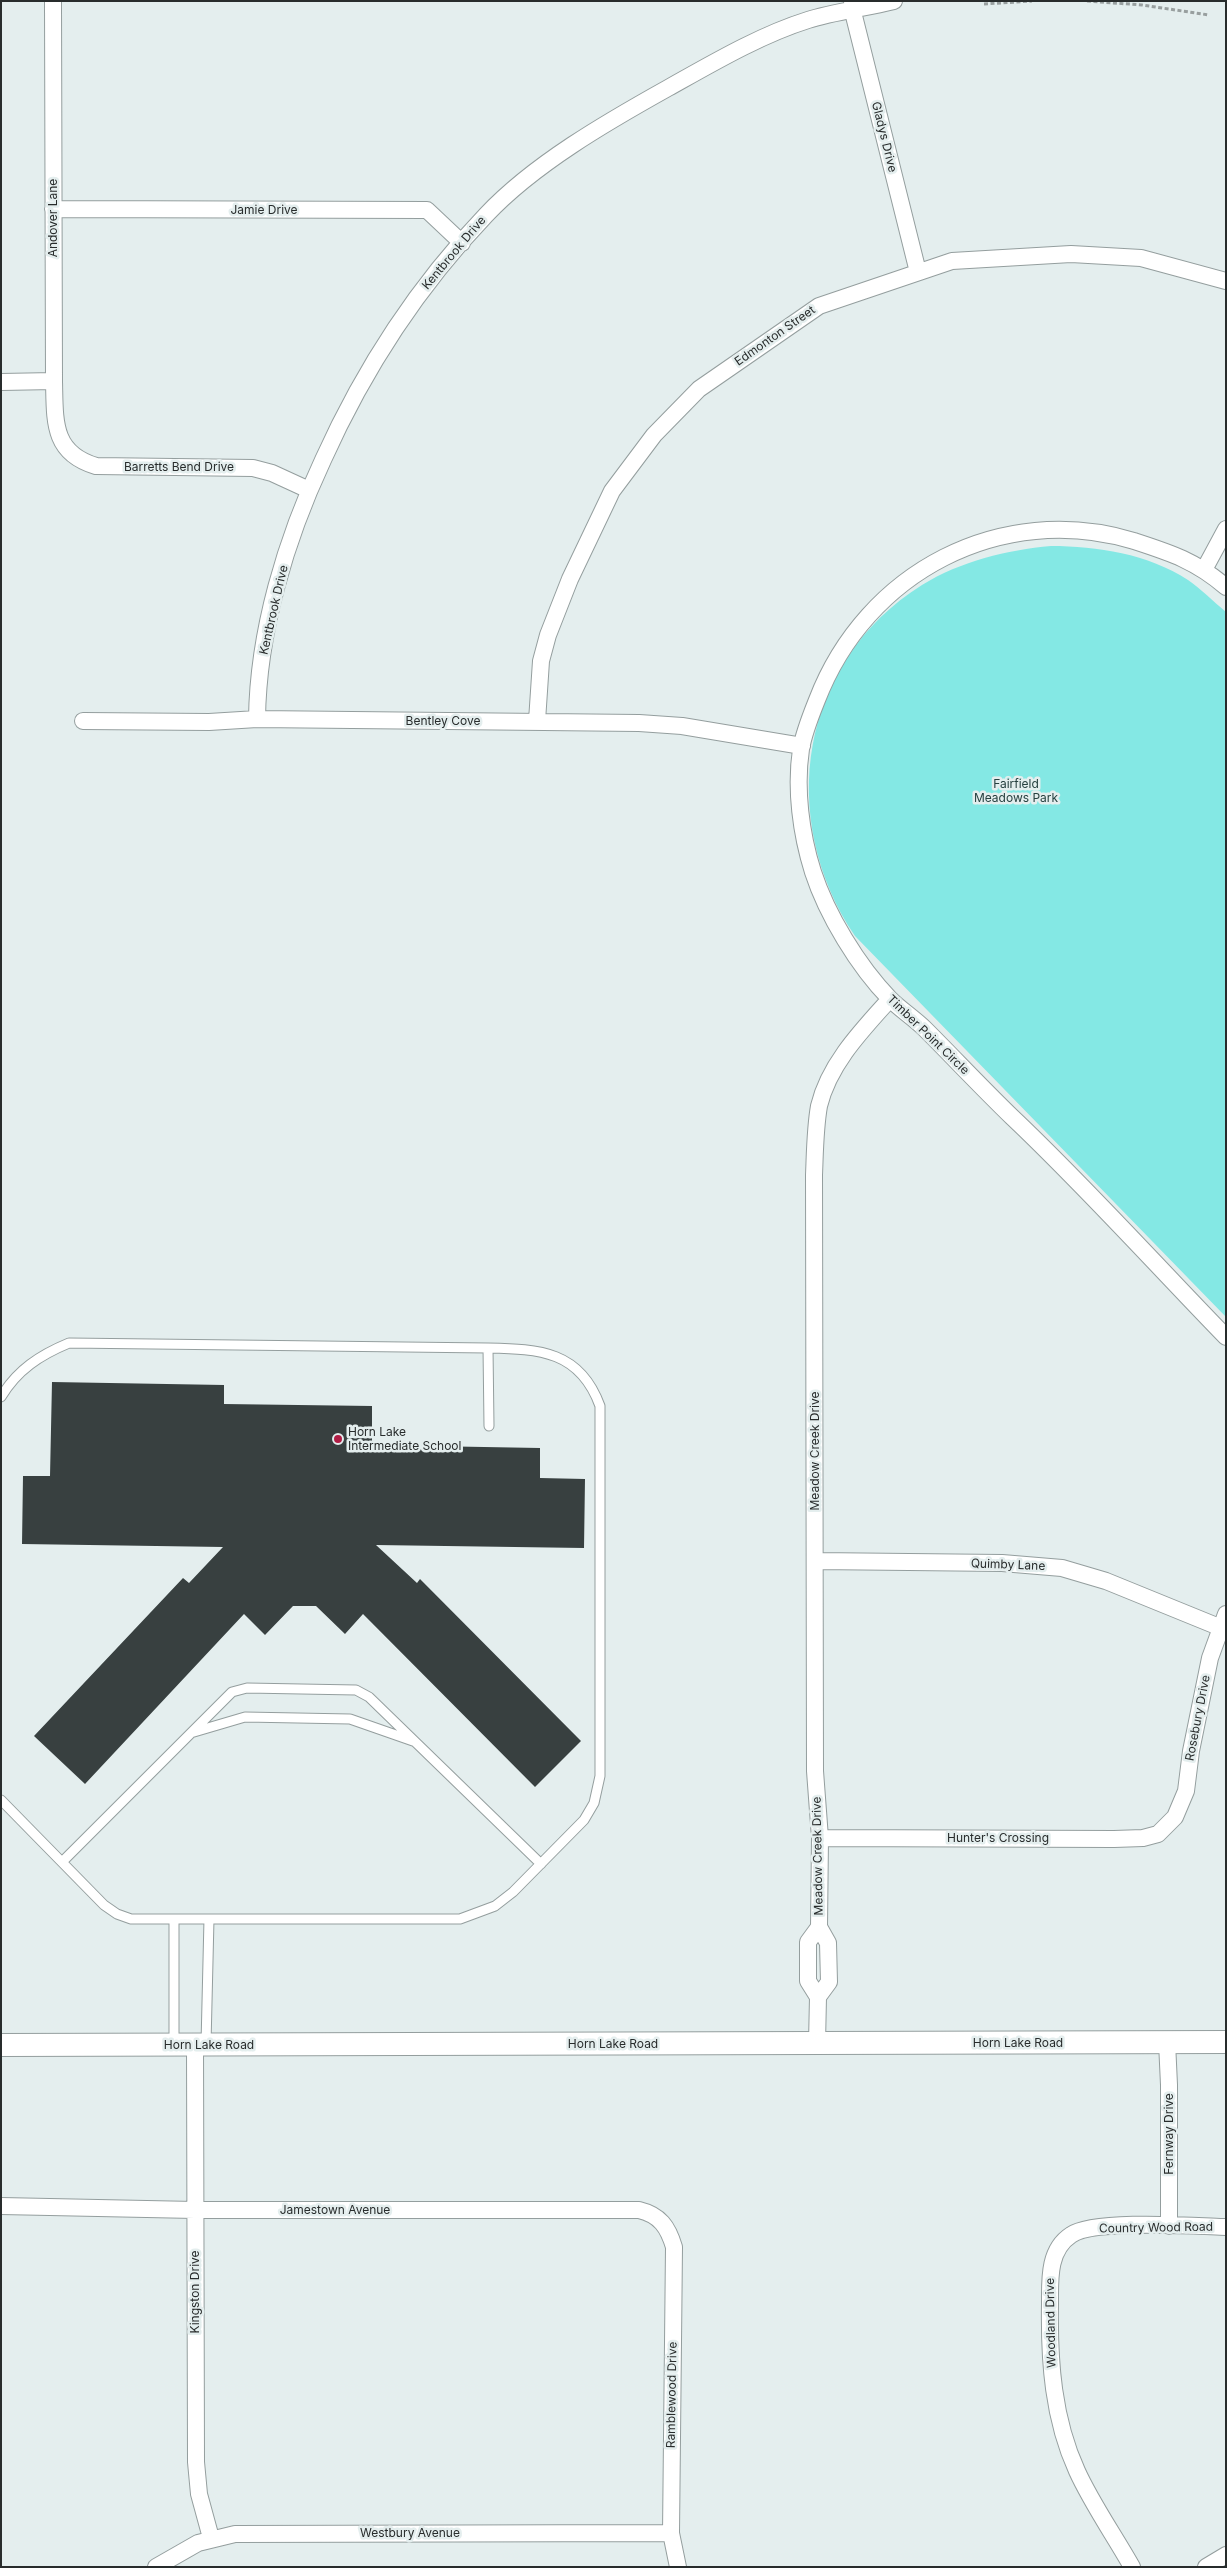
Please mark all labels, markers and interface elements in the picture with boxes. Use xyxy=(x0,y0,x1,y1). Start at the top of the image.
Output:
street label: Gladys Drive xyxy=(868,100,900,174)
street label: Andover Lane xyxy=(46,179,60,257)
street label: Jamie Drive xyxy=(230,203,298,217)
street label: Kentbrook Drive xyxy=(419,213,489,293)
street label: Edmonton Street xyxy=(732,303,818,369)
street label: Barretts Bend Drive xyxy=(124,460,234,474)
street label: Kentbrook Drive xyxy=(257,564,291,656)
street label: Bentley Cove xyxy=(406,714,480,728)
park label: Fairfield Meadows Park xyxy=(974,777,1058,805)
street label: Timber Point Circle xyxy=(884,992,972,1078)
street label: Meadow Creek Drive xyxy=(808,1391,822,1511)
place label: Horn Lake Intermediate School xyxy=(348,1425,461,1453)
marker: Horn Lake Intermediate School xyxy=(332,1433,344,1445)
street label: Quimby Lane xyxy=(971,1557,1045,1573)
street label: Rosebury Drive xyxy=(1183,1674,1213,1762)
street label: Meadow Creek Drive xyxy=(810,1796,826,1916)
street label: Hunter's Crossing xyxy=(947,1831,1049,1845)
street label: Horn Lake Road xyxy=(973,2036,1063,2050)
street label: Horn Lake Road xyxy=(568,2037,658,2051)
street label: Horn Lake Road xyxy=(164,2038,254,2052)
street label: Fernway Drive xyxy=(1162,2093,1176,2175)
street label: Jamestown Avenue xyxy=(280,2203,390,2217)
street label: Country Wood Road xyxy=(1099,2220,1213,2236)
street label: Kingston Drive xyxy=(188,2250,202,2334)
street label: Woodland Drive xyxy=(1043,2278,1059,2368)
street label: Ramblewood Drive xyxy=(664,2342,680,2448)
street label: Westbury Avenue xyxy=(360,2526,460,2540)

